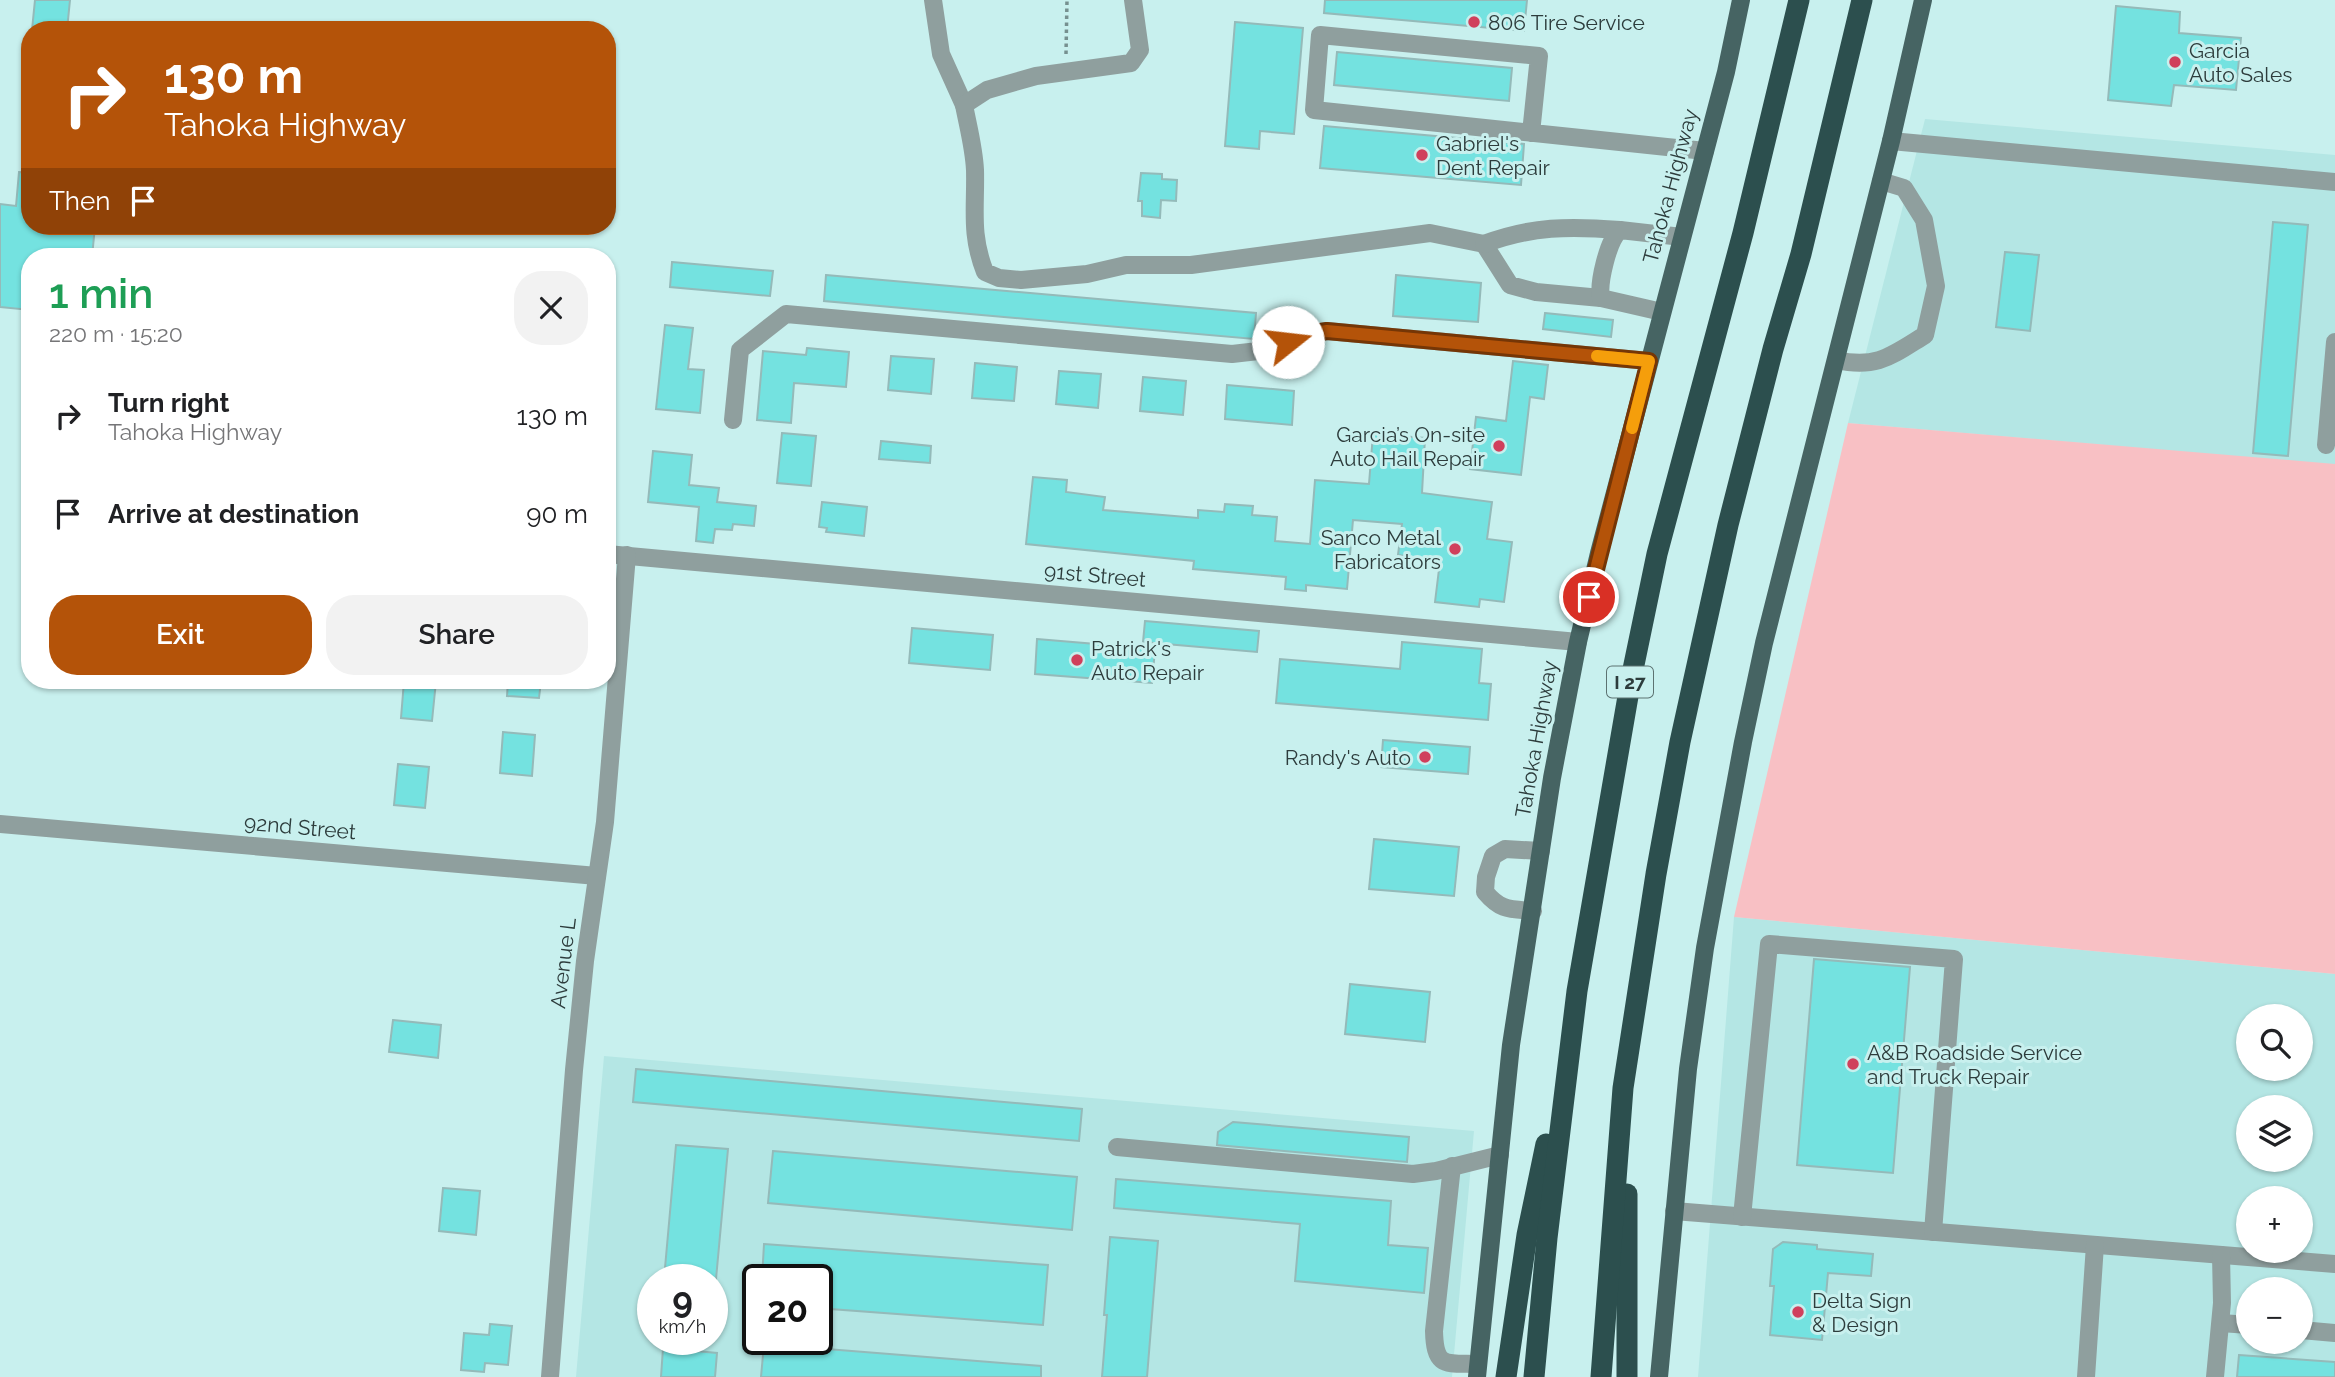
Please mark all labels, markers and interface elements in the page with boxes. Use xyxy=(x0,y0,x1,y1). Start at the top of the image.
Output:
place label: 806 Tire Service xyxy=(1488,10,1645,35)
marker: 806 Tire Service xyxy=(1466,14,1482,30)
place label: Garcia Auto Sales xyxy=(2189,38,2293,87)
text: 130 m xyxy=(164,47,303,104)
icon: right xyxy=(49,49,140,140)
marker: Garcia Auto Sales xyxy=(2167,54,2183,70)
text: Tahoka Highway xyxy=(164,106,406,143)
street label: Tahoka Highway xyxy=(1637,106,1703,266)
place label: Gabriel's Dent Repair xyxy=(1436,131,1551,180)
marker: Gabriel's Dent Repair xyxy=(1414,147,1430,163)
icon: arrive xyxy=(124,182,162,220)
text: Then xyxy=(49,186,110,216)
text: 1 min xyxy=(49,269,153,318)
button: close xyxy=(514,271,588,345)
position arrow xyxy=(1251,305,1325,379)
text: 220 m · 15:20 xyxy=(49,320,183,347)
text: Turn right xyxy=(108,388,229,418)
icon: right xyxy=(49,397,87,435)
text: 130 m xyxy=(517,401,588,431)
text: Tahoka Highway xyxy=(108,418,282,445)
place label: Garcia’s On-site Auto Hail Repair xyxy=(1330,422,1486,471)
marker: Garcia’s On-site Auto Hail Repair xyxy=(1491,438,1507,454)
icon: arrive xyxy=(49,495,87,533)
text: Arrive at destination xyxy=(108,499,359,529)
text: 90 m xyxy=(526,499,588,529)
place label: Sanco Metal Fabricators xyxy=(1321,525,1441,574)
marker: Sanco Metal Fabricators xyxy=(1447,541,1463,557)
street label: 91st Street xyxy=(1043,558,1147,592)
pin xyxy=(1559,567,1619,627)
icon: arrive xyxy=(1570,578,1608,616)
button: Exit xyxy=(49,595,312,675)
button: Share xyxy=(326,595,588,675)
place label: Patrick's Auto Repair xyxy=(1091,636,1205,685)
marker: Patrick's Auto Repair xyxy=(1069,652,1085,668)
street label: Tahoka Highway xyxy=(1510,659,1562,819)
road number: I 27 xyxy=(1607,666,1653,698)
place label: Randy's Auto xyxy=(1285,745,1411,770)
marker: Randy's Auto xyxy=(1417,749,1433,765)
street label: 92nd Street xyxy=(243,810,357,844)
street label: Avenue L xyxy=(545,916,581,1010)
map controls xyxy=(2236,1004,2313,1354)
button: search xyxy=(2236,1004,2313,1081)
place label: A&B Roadside Service and Truck Repair xyxy=(1867,1040,2082,1089)
marker: A&B Roadside Service and Truck Repair xyxy=(1845,1056,1861,1072)
button: layers xyxy=(2236,1095,2313,1172)
button: + xyxy=(2236,1186,2313,1263)
speed limit sign: 20 xyxy=(742,1264,833,1355)
button: − xyxy=(2236,1277,2313,1354)
text: 9 xyxy=(672,1280,693,1321)
place label: Delta Sign & Design xyxy=(1812,1288,1911,1337)
marker: Delta Sign & Design xyxy=(1790,1304,1806,1320)
text: km/h xyxy=(659,1316,706,1337)

